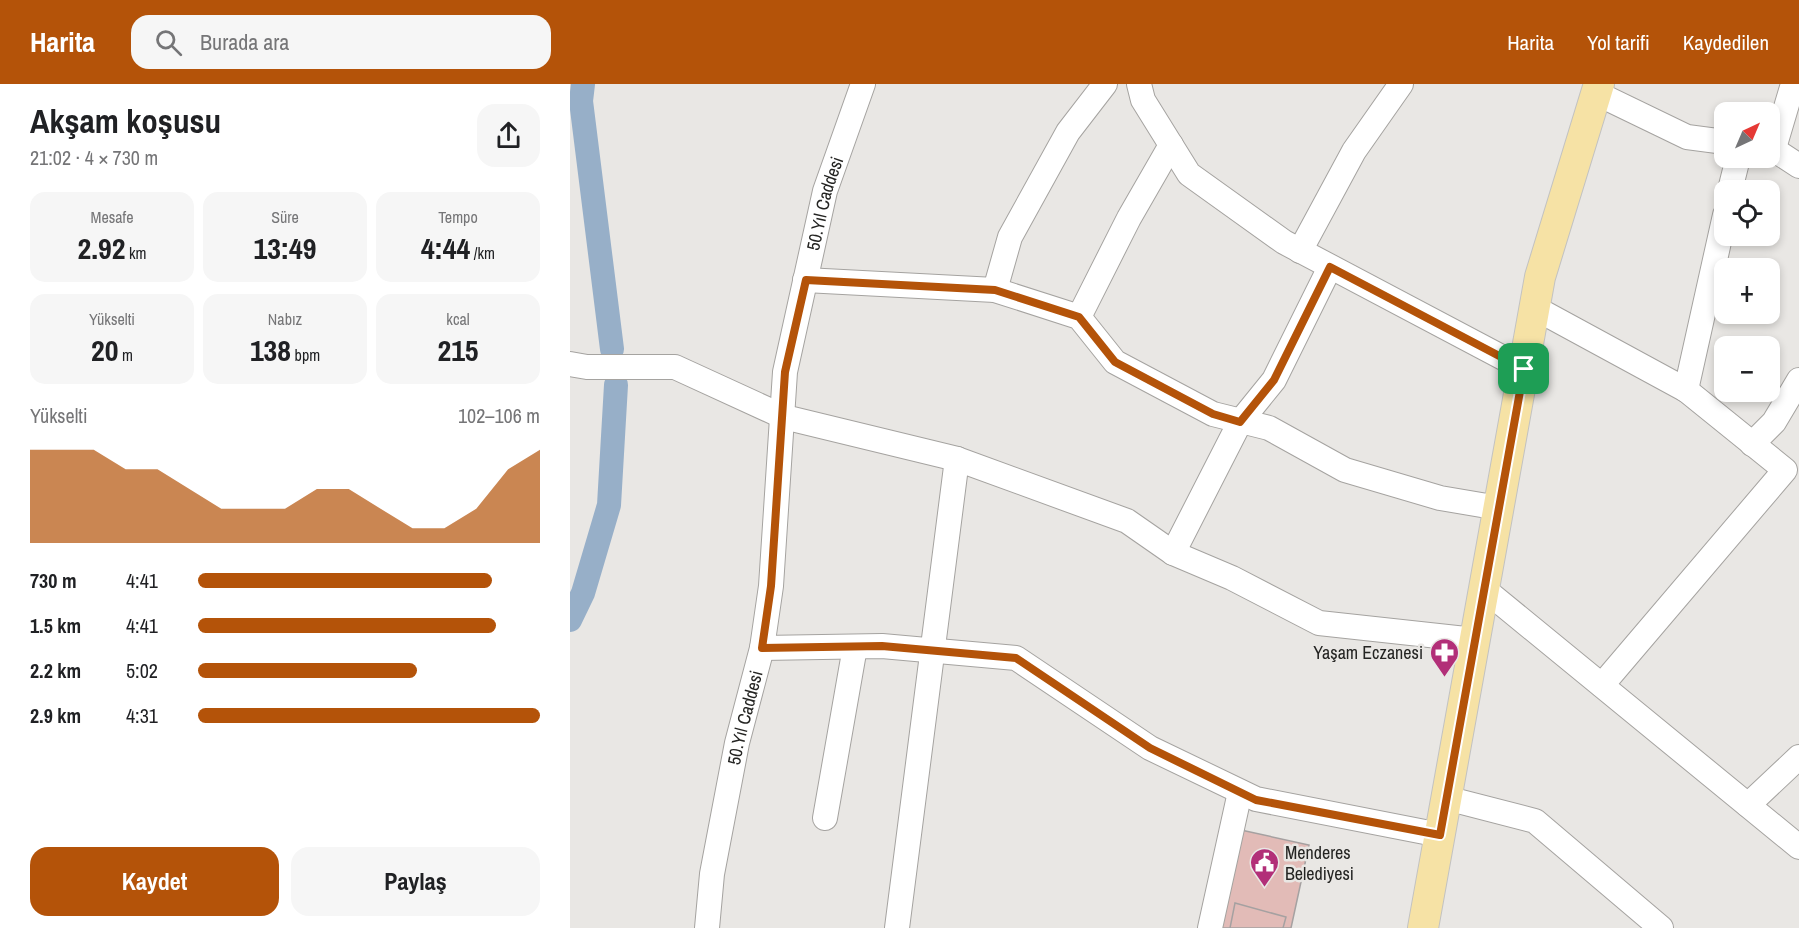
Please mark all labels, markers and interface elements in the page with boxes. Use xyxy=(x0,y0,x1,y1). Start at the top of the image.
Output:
search box xyxy=(131,15,551,69)
text: Harita xyxy=(30,23,95,61)
icon: search xyxy=(152,26,185,59)
text: Burada ara xyxy=(200,27,289,57)
text: Harita xyxy=(1507,28,1554,57)
text: Yol tarifi xyxy=(1587,28,1650,57)
text: Kaydedilen xyxy=(1683,28,1769,57)
text: Akşam koşusu xyxy=(30,99,221,143)
north arrow xyxy=(1714,102,1780,168)
map controls xyxy=(1714,102,1780,402)
button: share xyxy=(477,104,540,167)
text: 21:02 · 4 × 730 m xyxy=(30,144,158,171)
street label: 50.Yıl Caddesi xyxy=(800,153,849,253)
button: locate xyxy=(1714,180,1780,246)
text: Mesafe xyxy=(90,206,134,228)
text: Süre xyxy=(271,206,299,228)
text: Tempo xyxy=(438,206,478,228)
text: 2.92 xyxy=(77,228,125,268)
text: 13:49 xyxy=(254,228,316,268)
text: 4:44 xyxy=(421,228,470,268)
text: km xyxy=(125,242,147,264)
text: /km xyxy=(470,242,495,264)
button: + xyxy=(1714,258,1780,324)
text: Yükselti xyxy=(89,308,135,330)
text: Nabız xyxy=(268,308,302,330)
text: kcal xyxy=(446,308,470,330)
text: 20 xyxy=(91,330,118,370)
text: 138 xyxy=(250,330,291,370)
text: 215 xyxy=(437,330,479,370)
button: − xyxy=(1714,336,1780,402)
pin xyxy=(1498,343,1549,394)
text: m xyxy=(118,344,133,366)
text: bpm xyxy=(291,344,320,366)
icon: arrive xyxy=(1507,352,1540,385)
text: Yükselti xyxy=(30,402,87,429)
text: 102–106 m xyxy=(458,402,540,429)
text: 730 m xyxy=(30,567,77,594)
text: 4:41 xyxy=(126,567,158,594)
text: 1.5 km xyxy=(30,612,81,639)
text: 4:41 xyxy=(126,612,158,639)
pharmacy icon: Yaşam Eczanesi xyxy=(1428,636,1460,678)
place label: Yaşam Eczanesi xyxy=(1313,640,1423,665)
text: 2.2 km xyxy=(30,657,81,684)
text: 5:02 xyxy=(126,657,158,684)
street label: 50.Yıl Caddesi xyxy=(721,668,768,767)
text: 2.9 km xyxy=(30,702,81,729)
text: 4:31 xyxy=(126,702,158,729)
place label: Menderes Belediyesi xyxy=(1285,840,1354,886)
public building icon: Menderes Belediyesi xyxy=(1248,846,1280,888)
button: Kaydet xyxy=(30,847,279,916)
button: Paylaş xyxy=(291,847,540,916)

